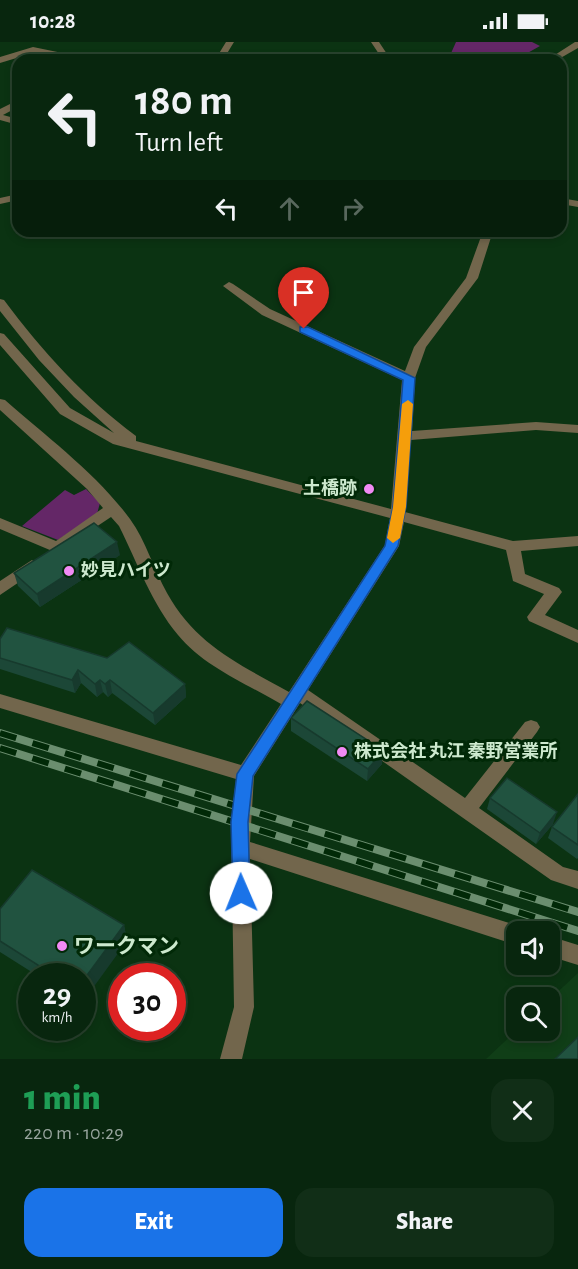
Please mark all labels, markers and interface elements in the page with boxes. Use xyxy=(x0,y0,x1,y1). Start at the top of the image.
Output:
text: 10:28 xyxy=(30,10,76,32)
icon: left xyxy=(36,78,114,156)
text: 180 m xyxy=(135,80,233,122)
text: Turn left xyxy=(135,129,223,156)
icon: left xyxy=(210,192,243,225)
icon: ahead xyxy=(273,192,306,225)
icon: right xyxy=(336,192,369,225)
pin xyxy=(278,267,329,329)
icon: arrive xyxy=(287,276,320,309)
place label: 土橋跡 xyxy=(303,478,357,498)
marker: 土橋跡 xyxy=(362,482,376,496)
place label: 妙見ハイツ xyxy=(81,560,171,580)
marker: 妙見ハイツ xyxy=(62,564,76,578)
place label: 株式会社 丸江 秦野営業所 xyxy=(354,741,557,761)
marker: 株式会社 丸江 秦野営業所 xyxy=(335,745,349,759)
position arrow xyxy=(209,861,273,925)
map controls xyxy=(506,921,560,1041)
button: sound xyxy=(506,921,560,975)
place label: ワークマン xyxy=(74,935,179,957)
marker: ワークマン xyxy=(55,939,69,953)
speed limit sign: 30 xyxy=(108,963,186,1041)
text: 29 xyxy=(43,980,71,1010)
button: search xyxy=(506,987,560,1041)
text: km/h xyxy=(42,1010,72,1025)
button: close xyxy=(491,1079,554,1142)
text: 1 min xyxy=(24,1080,101,1116)
text: 220 m · 10:29 xyxy=(24,1123,124,1143)
button: Exit xyxy=(24,1188,283,1257)
button: Share xyxy=(295,1188,554,1257)

